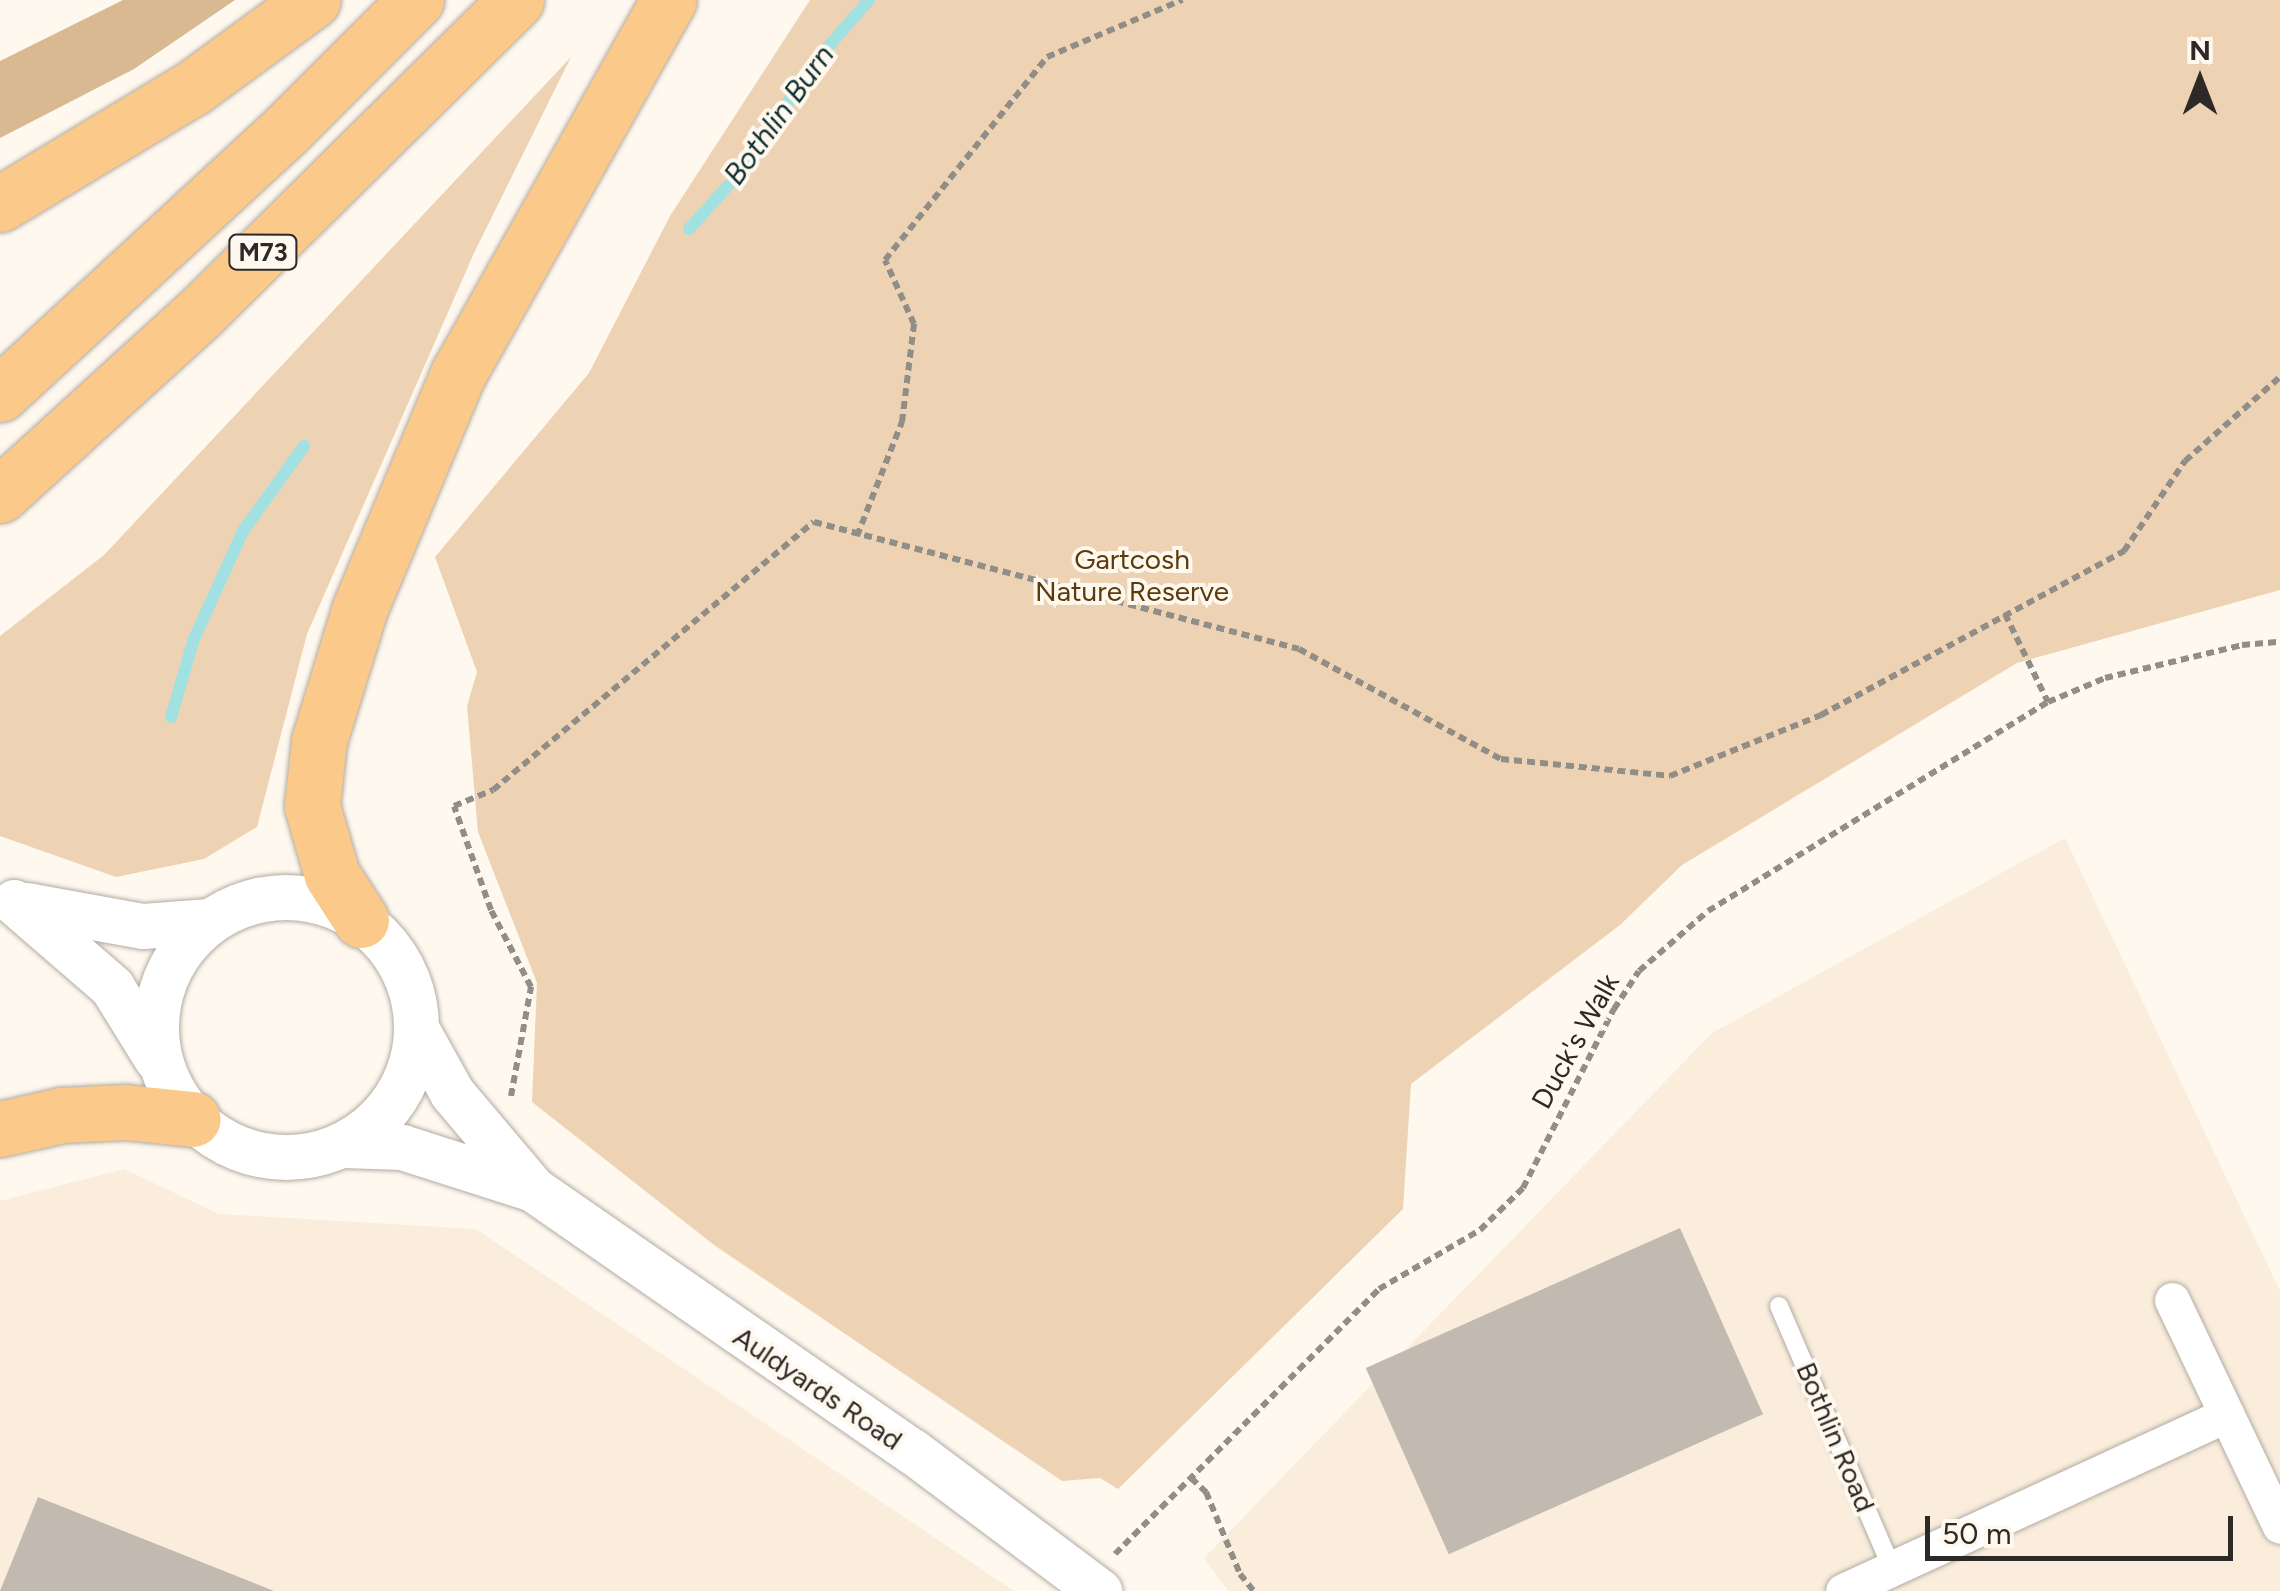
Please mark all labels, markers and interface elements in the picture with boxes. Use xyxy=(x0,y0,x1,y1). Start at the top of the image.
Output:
north arrow xyxy=(2150,30,2250,130)
text: N xyxy=(2189,33,2211,67)
water label: Bothlin Burn xyxy=(716,38,842,192)
road number: M73 xyxy=(228,232,298,272)
park label: Gartcosh Nature Reserve xyxy=(1035,542,1229,608)
street label: Duck's Walk xyxy=(1524,968,1626,1114)
street label: Auldyards Road xyxy=(727,1319,909,1457)
street label: Bothlin Road xyxy=(1789,1357,1883,1517)
scale bar xyxy=(1930,1496,2238,1558)
text: 50 m xyxy=(1942,1515,2011,1552)

